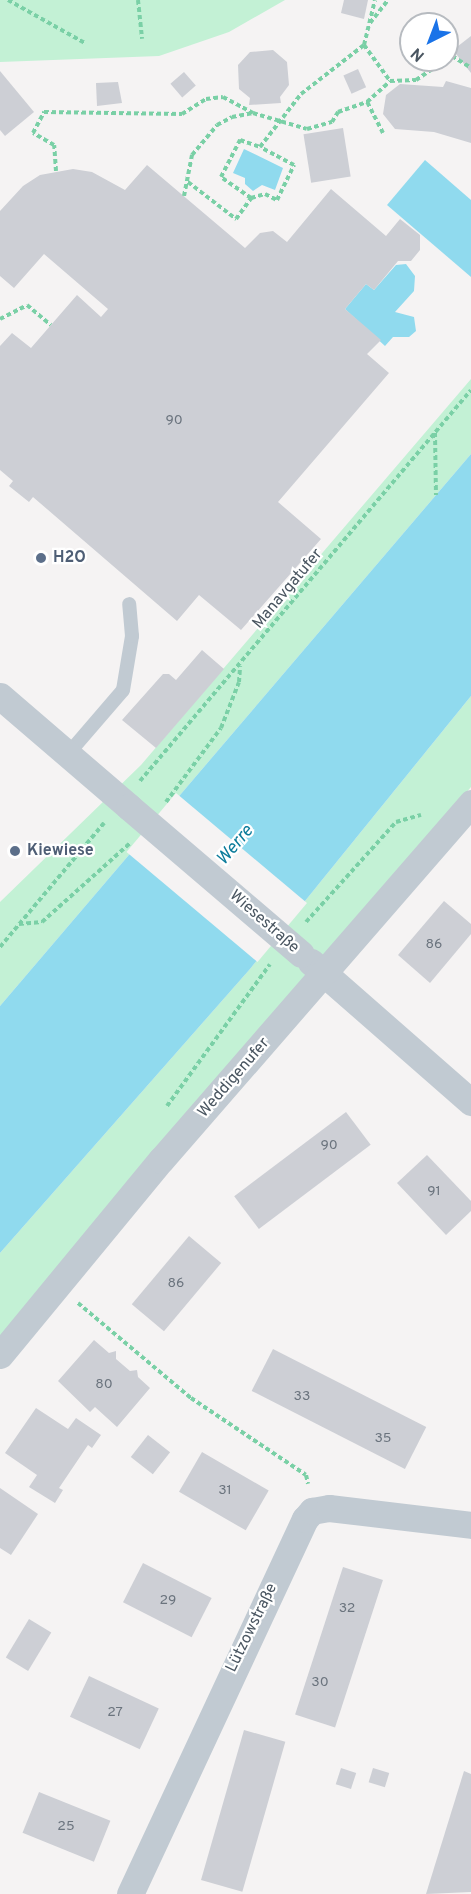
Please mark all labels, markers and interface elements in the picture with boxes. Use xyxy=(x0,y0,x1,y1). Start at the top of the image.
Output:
north arrow xyxy=(399,12,459,72)
text: N xyxy=(407,43,429,65)
house number: 90 xyxy=(165,413,183,429)
street label: Manavgatufer xyxy=(249,545,327,633)
place label: H2O xyxy=(53,548,86,568)
marker: H2O xyxy=(34,551,48,565)
water label: Werre xyxy=(213,822,259,870)
place label: Kiewiese xyxy=(27,841,94,861)
marker: Kiewiese xyxy=(8,844,22,858)
street label: Wiesestraße xyxy=(225,886,303,958)
house number: 86 xyxy=(426,937,442,953)
street label: Weddigenufer xyxy=(194,1034,274,1122)
house number: 90 xyxy=(320,1138,338,1154)
house number: 91 xyxy=(427,1184,441,1200)
house number: 86 xyxy=(168,1276,184,1292)
house number: 80 xyxy=(95,1377,113,1393)
house number: 33 xyxy=(294,1389,310,1405)
house number: 35 xyxy=(374,1431,392,1447)
house number: 31 xyxy=(218,1483,232,1499)
street label: Lützowstraße xyxy=(222,1580,282,1676)
house number: 29 xyxy=(160,1593,176,1609)
house number: 32 xyxy=(339,1601,355,1617)
house number: 30 xyxy=(311,1675,329,1691)
house number: 27 xyxy=(107,1705,123,1721)
house number: 25 xyxy=(57,1819,75,1835)

